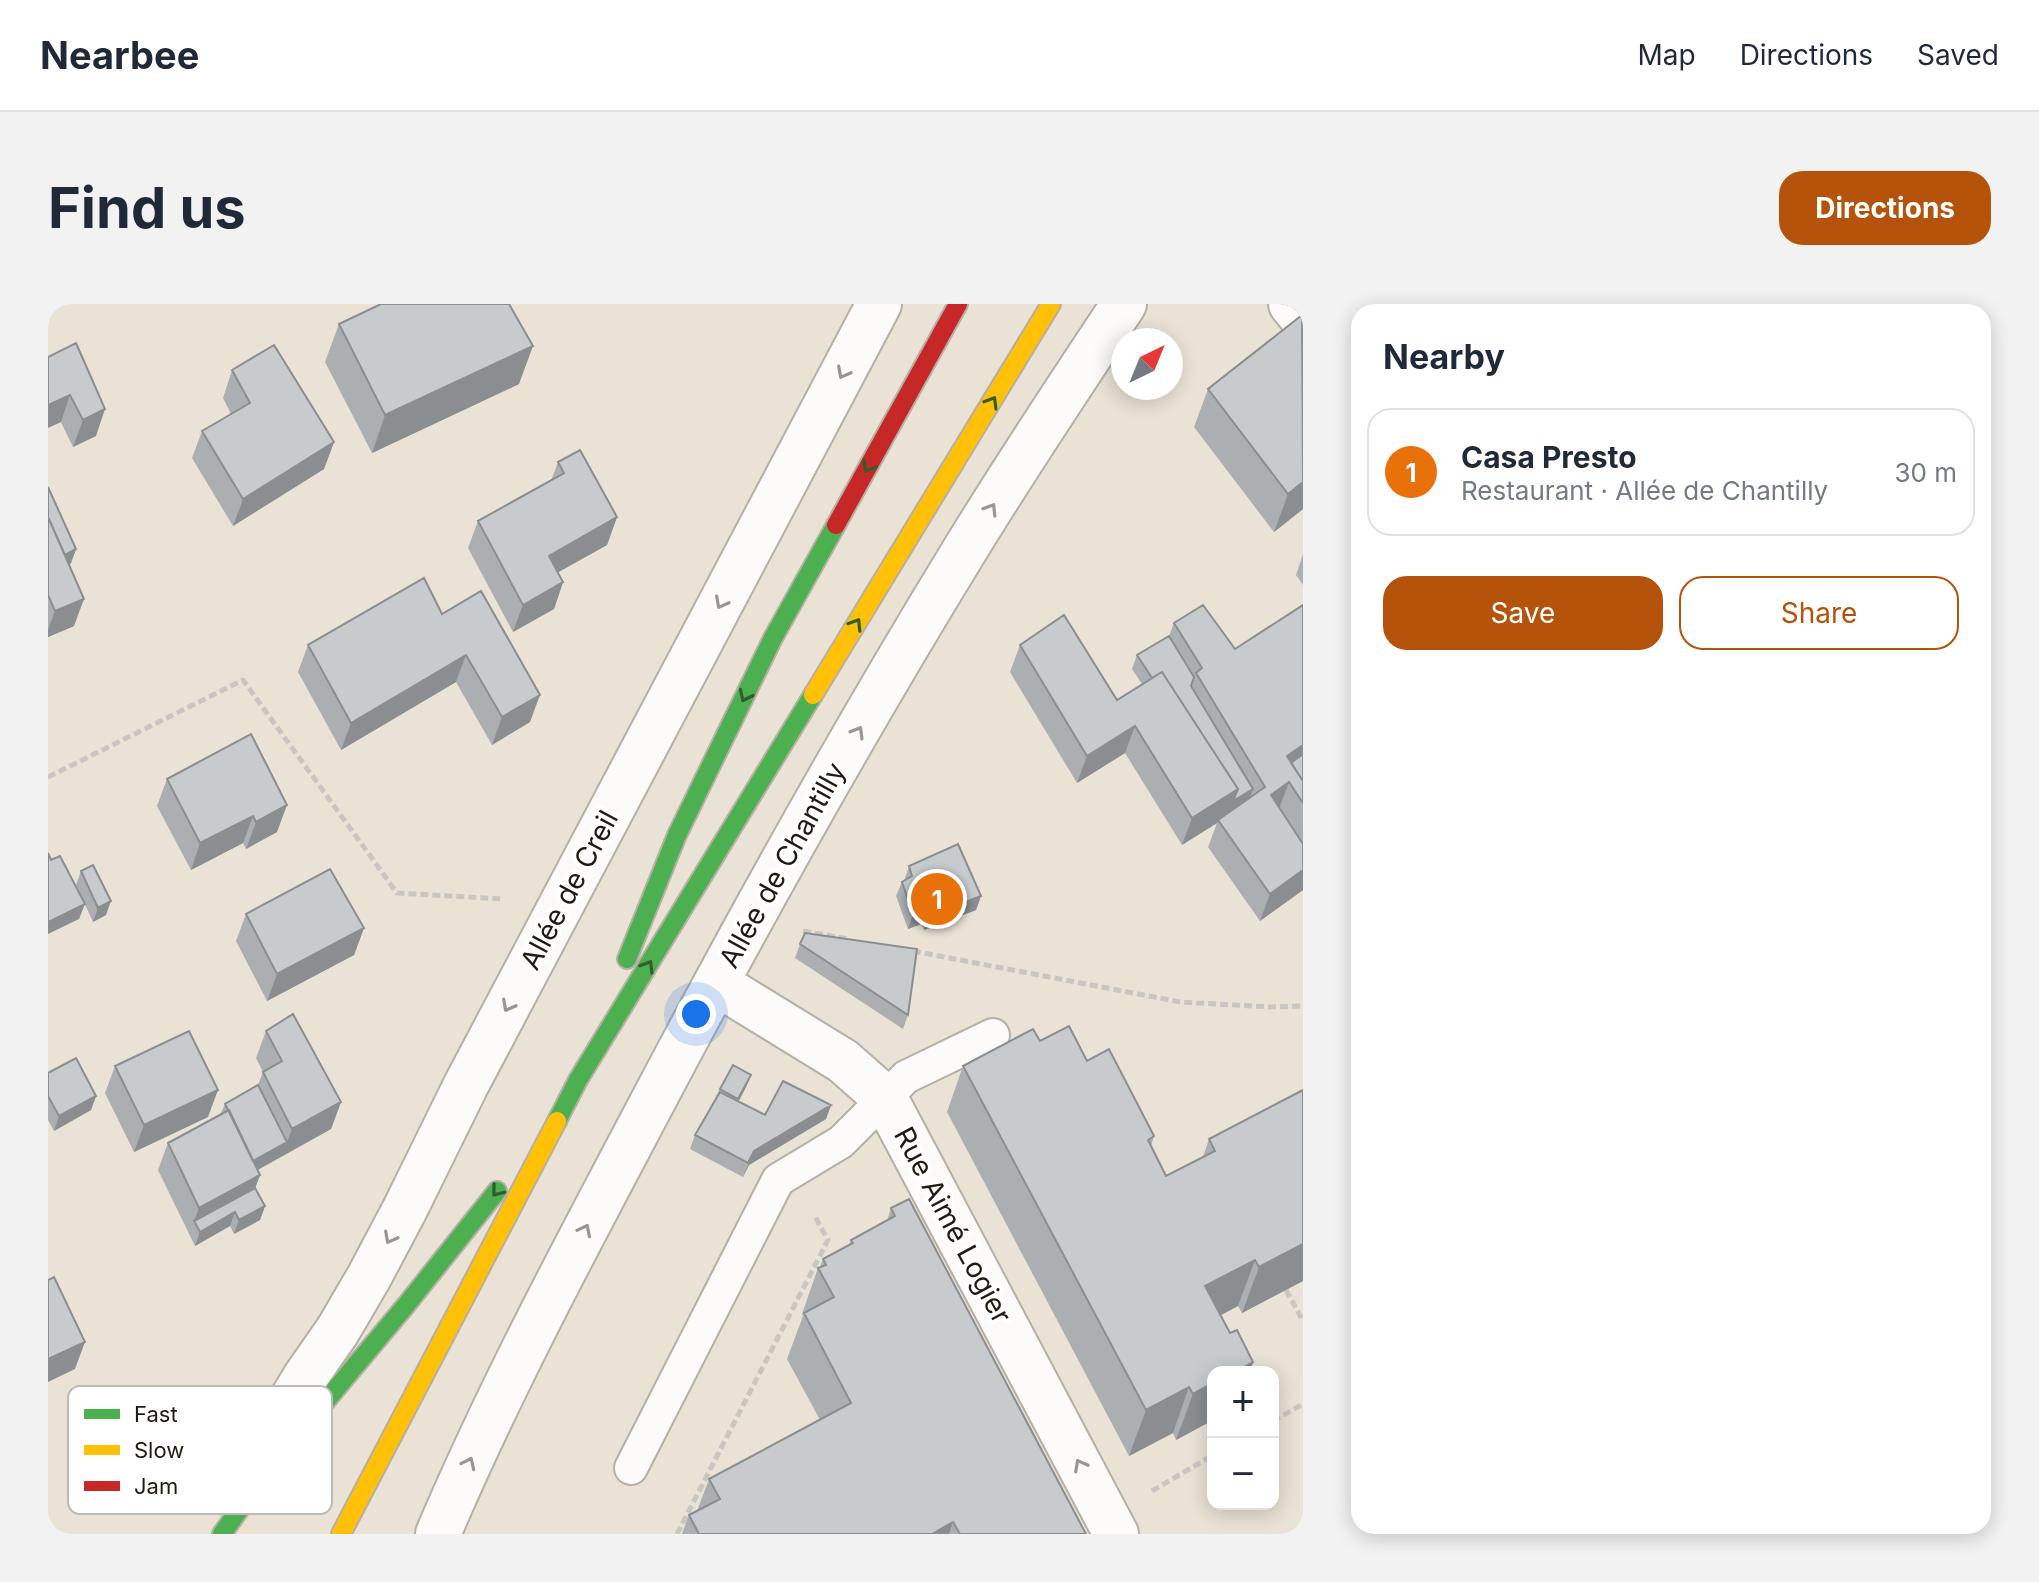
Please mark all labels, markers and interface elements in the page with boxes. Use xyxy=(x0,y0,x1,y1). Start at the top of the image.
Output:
text: Nearbee xyxy=(40,32,199,78)
text: Map xyxy=(1637,38,1696,72)
text: Directions xyxy=(1740,38,1873,72)
text: Saved xyxy=(1917,38,1999,72)
button: Directions xyxy=(1779,171,1991,245)
text: Find us xyxy=(48,174,246,242)
north arrow xyxy=(1111,328,1183,400)
text: Nearby xyxy=(1383,336,1505,377)
one-way arrow xyxy=(837,365,852,379)
one-way arrow xyxy=(982,396,997,411)
text: Casa Presto xyxy=(1461,439,1637,475)
text: 1 xyxy=(1405,457,1417,488)
text: 30 m xyxy=(1894,457,1957,488)
one-way arrow xyxy=(862,458,878,473)
text: Restaurant · Allée de Chantilly xyxy=(1461,475,1828,506)
one-way arrow xyxy=(982,503,997,517)
button: Save xyxy=(1383,576,1663,650)
button: Share xyxy=(1679,576,1959,650)
one-way arrow xyxy=(716,595,731,609)
one-way arrow xyxy=(846,618,862,633)
one-way arrow xyxy=(739,688,755,703)
one-way arrow xyxy=(848,726,864,741)
street label: Allée de Chantilly xyxy=(712,756,852,974)
street label: Allée de Creil xyxy=(513,805,625,975)
pin: 1 xyxy=(911,869,963,929)
one-way arrow xyxy=(638,960,654,975)
your location xyxy=(676,994,716,1034)
one-way arrow xyxy=(502,997,518,1012)
street label: Rue Aimé Logier xyxy=(887,1121,1019,1329)
one-way arrow xyxy=(493,1182,507,1197)
one-way arrow xyxy=(575,1223,591,1238)
one-way arrow xyxy=(385,1229,400,1244)
map controls xyxy=(1207,1366,1279,1510)
button: + xyxy=(1207,1366,1279,1438)
legend xyxy=(68,1386,332,1514)
text: Fast xyxy=(134,1401,178,1427)
text: Slow xyxy=(134,1437,184,1463)
button: − xyxy=(1207,1438,1279,1510)
one-way arrow xyxy=(459,1456,475,1471)
one-way arrow xyxy=(1074,1459,1089,1474)
text: Jam xyxy=(134,1473,178,1499)

